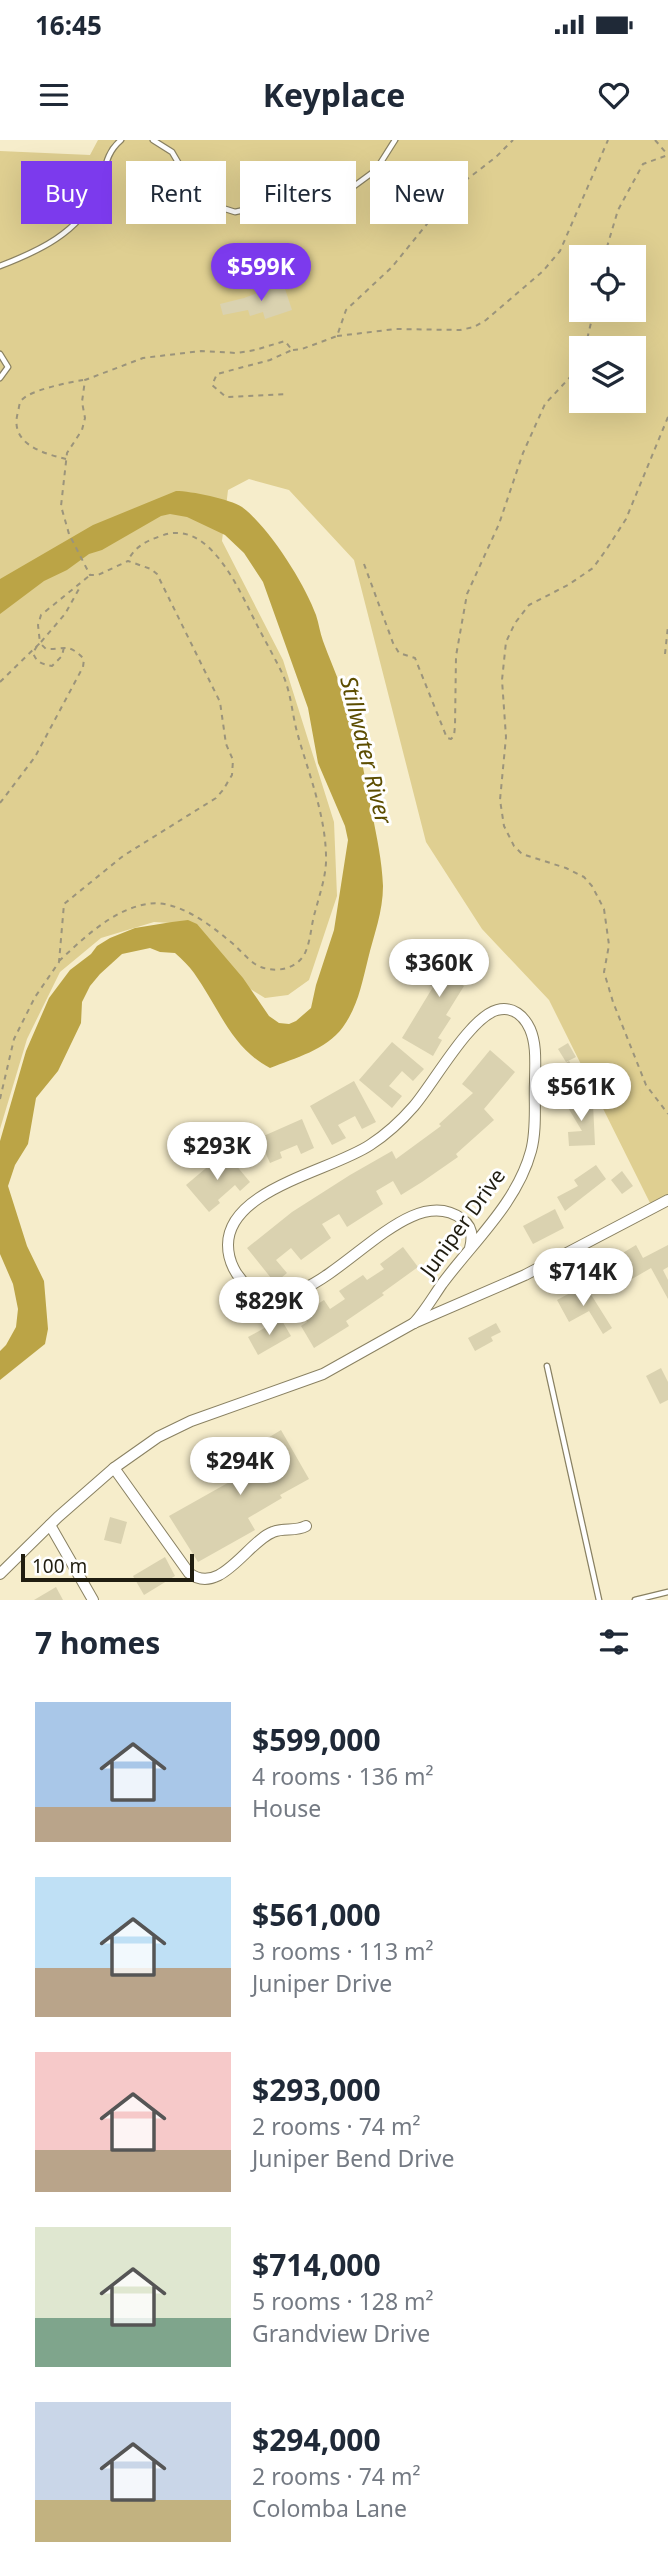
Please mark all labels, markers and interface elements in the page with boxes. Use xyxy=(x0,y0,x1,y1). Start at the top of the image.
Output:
text: 16:45 xyxy=(35,7,102,43)
text: Keyplace xyxy=(263,73,405,116)
icon: menu xyxy=(35,76,73,114)
icon: heart xyxy=(595,76,633,114)
chip: Buy xyxy=(21,161,112,224)
chip: Rent xyxy=(126,161,226,224)
chip: Filters xyxy=(240,161,356,224)
chip: New xyxy=(370,161,468,224)
pin: $599K xyxy=(212,244,310,303)
map controls xyxy=(569,245,646,413)
button: locate xyxy=(569,245,646,322)
text: $599K xyxy=(227,250,295,282)
button: layers xyxy=(569,336,646,413)
water label: Stillwater River xyxy=(333,672,401,828)
pin: $360K xyxy=(390,940,488,999)
text: $360K xyxy=(405,946,473,978)
pin: $561K xyxy=(532,1063,630,1123)
text: $561K xyxy=(547,1070,615,1102)
pin: $293K xyxy=(168,1122,266,1182)
text: $293K xyxy=(183,1129,251,1161)
street label: Juniper Drive xyxy=(412,1162,511,1284)
pin: $714K xyxy=(534,1248,632,1308)
text: $714K xyxy=(549,1255,617,1287)
pin: $829K xyxy=(220,1278,318,1337)
text: $829K xyxy=(235,1284,303,1316)
pin: $294K xyxy=(191,1438,289,1497)
text: $294K xyxy=(206,1444,274,1476)
scale bar xyxy=(21,1551,194,1583)
text: 100 m xyxy=(32,1553,87,1579)
text: 7 homes xyxy=(35,1622,160,1663)
icon: filters xyxy=(595,1623,633,1661)
text: $599,000 xyxy=(252,1719,381,1760)
icon: home xyxy=(91,1730,175,1814)
text: 4 rooms · 136 m² xyxy=(252,1760,434,1792)
text: House xyxy=(252,1792,321,1824)
text: $561,000 xyxy=(252,1894,381,1935)
icon: home xyxy=(91,1905,175,1989)
text: 3 rooms · 113 m² xyxy=(252,1935,434,1967)
text: Juniper Drive xyxy=(252,1967,392,1999)
text: $293,000 xyxy=(252,2069,381,2110)
icon: home xyxy=(91,2080,175,2164)
text: 2 rooms · 74 m² xyxy=(252,2110,421,2142)
text: Juniper Bend Drive xyxy=(252,2142,454,2174)
text: $714,000 xyxy=(252,2244,381,2285)
icon: home xyxy=(91,2255,175,2339)
text: 5 rooms · 128 m² xyxy=(252,2285,434,2317)
text: Grandview Drive xyxy=(252,2317,430,2349)
text: $294,000 xyxy=(252,2419,381,2460)
icon: home xyxy=(91,2430,175,2514)
text: 2 rooms · 74 m² xyxy=(252,2460,421,2492)
text: Colomba Lane xyxy=(252,2492,407,2524)

